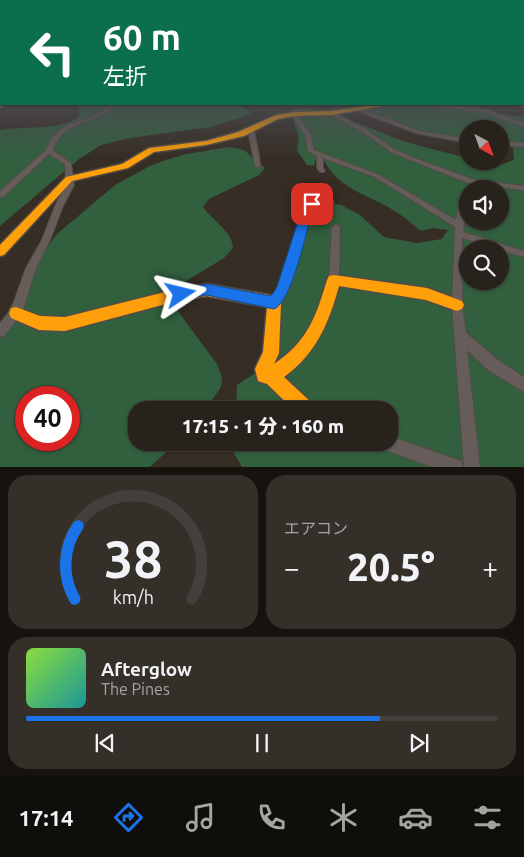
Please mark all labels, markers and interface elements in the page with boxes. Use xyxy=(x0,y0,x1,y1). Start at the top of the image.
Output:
text: 60 m xyxy=(103,17,181,57)
icon: left xyxy=(20,20,85,85)
text: 左折 xyxy=(103,63,147,88)
north arrow xyxy=(459,120,509,170)
map controls xyxy=(459,120,509,290)
button: sound xyxy=(459,180,509,230)
pin xyxy=(291,183,333,225)
icon: arrive xyxy=(298,190,326,218)
button: search xyxy=(459,240,509,290)
position arrow xyxy=(154,267,206,319)
speed limit sign: 40 xyxy=(15,386,80,451)
text: 17:15 · 1 分 · 160 m xyxy=(182,415,344,437)
text: エアコン xyxy=(284,519,348,537)
text: 38 xyxy=(104,530,162,588)
text: 20.5° xyxy=(347,546,435,588)
text: − xyxy=(284,552,300,583)
text: + xyxy=(482,552,498,583)
text: km/h xyxy=(112,587,154,607)
text: Afterglow xyxy=(101,658,192,680)
text: The Pines xyxy=(101,680,170,698)
icon: previous xyxy=(91,729,119,757)
icon: pause xyxy=(248,729,276,757)
icon: next xyxy=(405,729,433,757)
icon: directions xyxy=(111,800,146,835)
icon: music xyxy=(183,800,218,835)
icon: phone xyxy=(254,800,289,835)
icon: climate xyxy=(326,800,361,835)
icon: car xyxy=(398,800,433,835)
icon: filters xyxy=(470,800,505,835)
text: 17:14 xyxy=(18,805,74,830)

